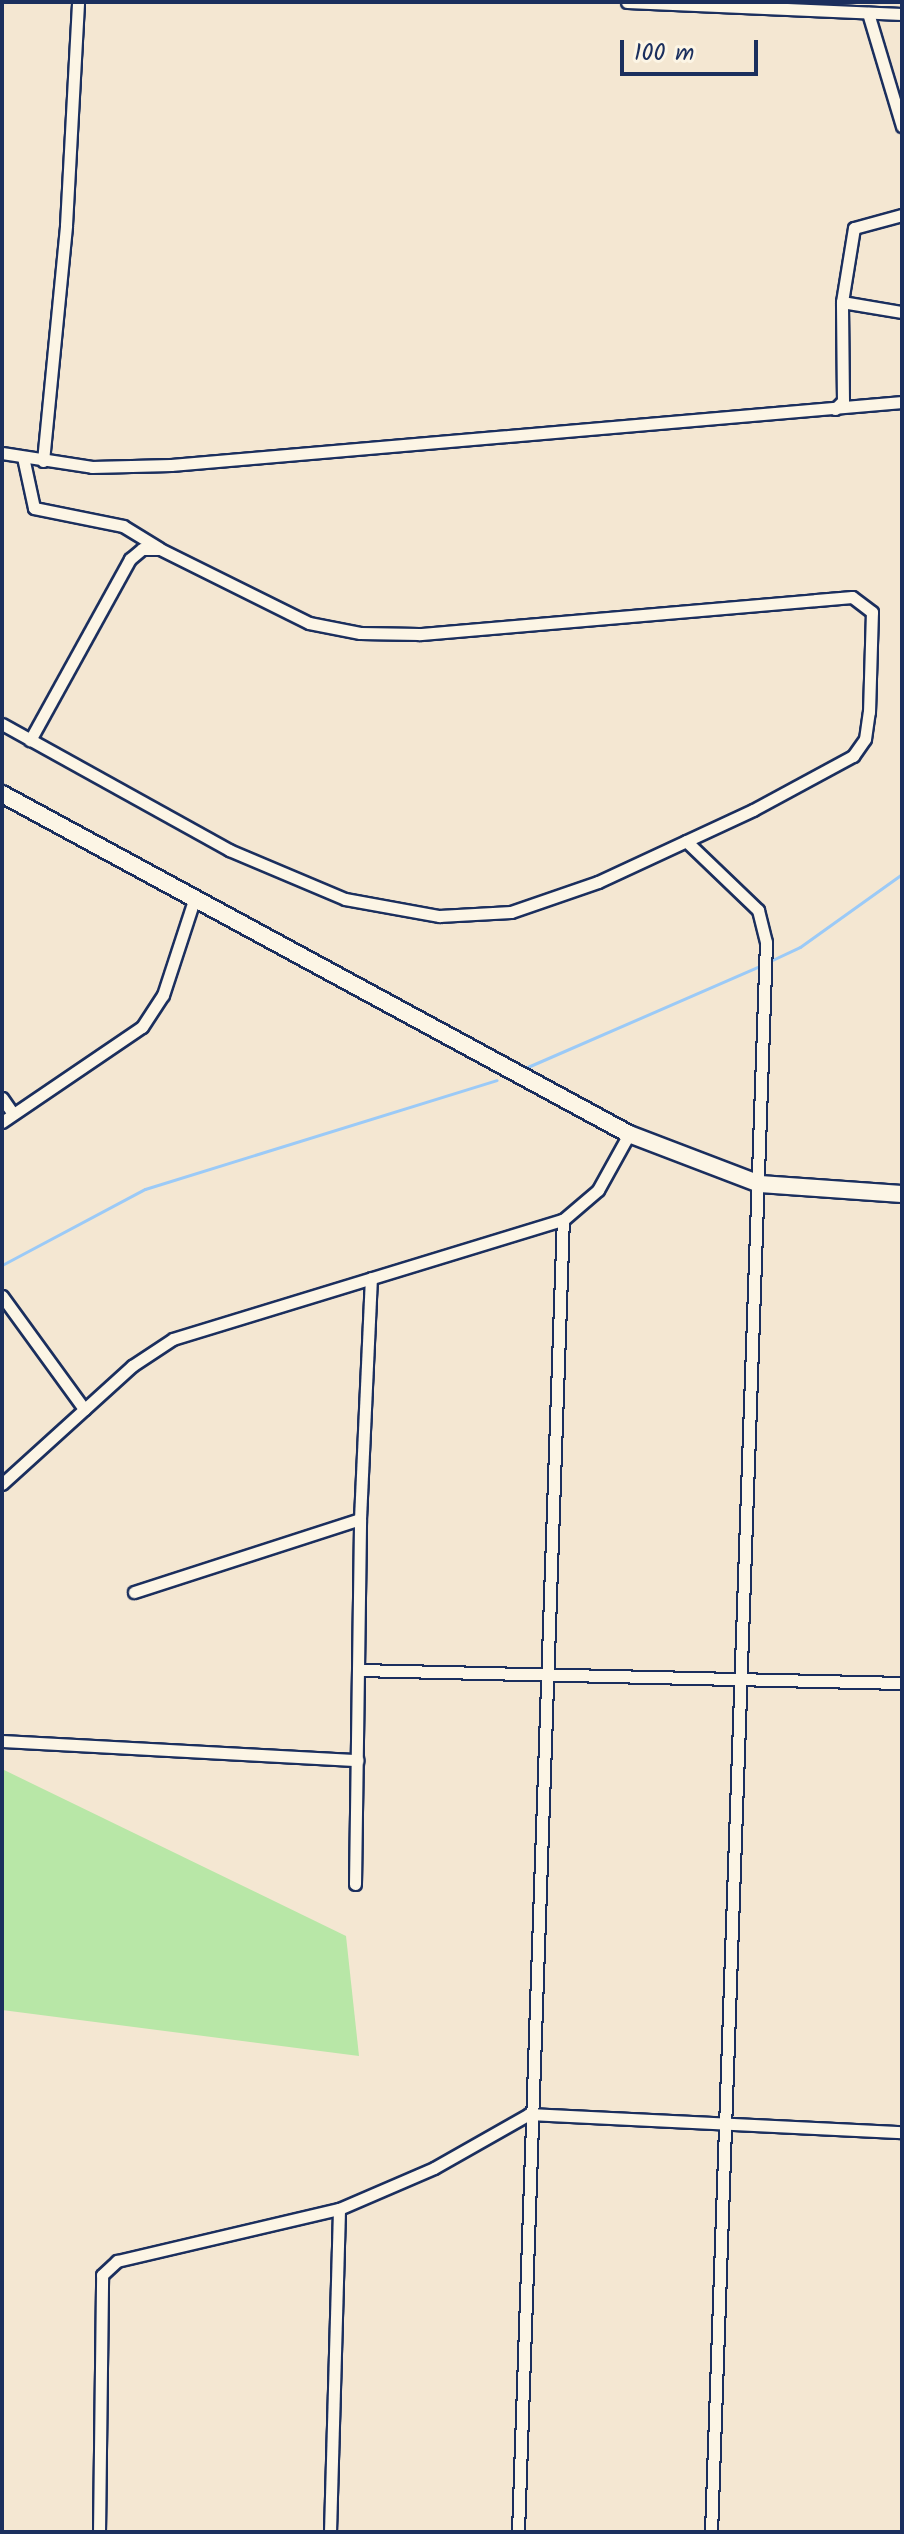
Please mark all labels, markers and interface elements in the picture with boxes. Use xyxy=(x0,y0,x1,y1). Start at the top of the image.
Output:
scale bar xyxy=(624,24,762,74)
text: 100 m xyxy=(634,34,694,73)

